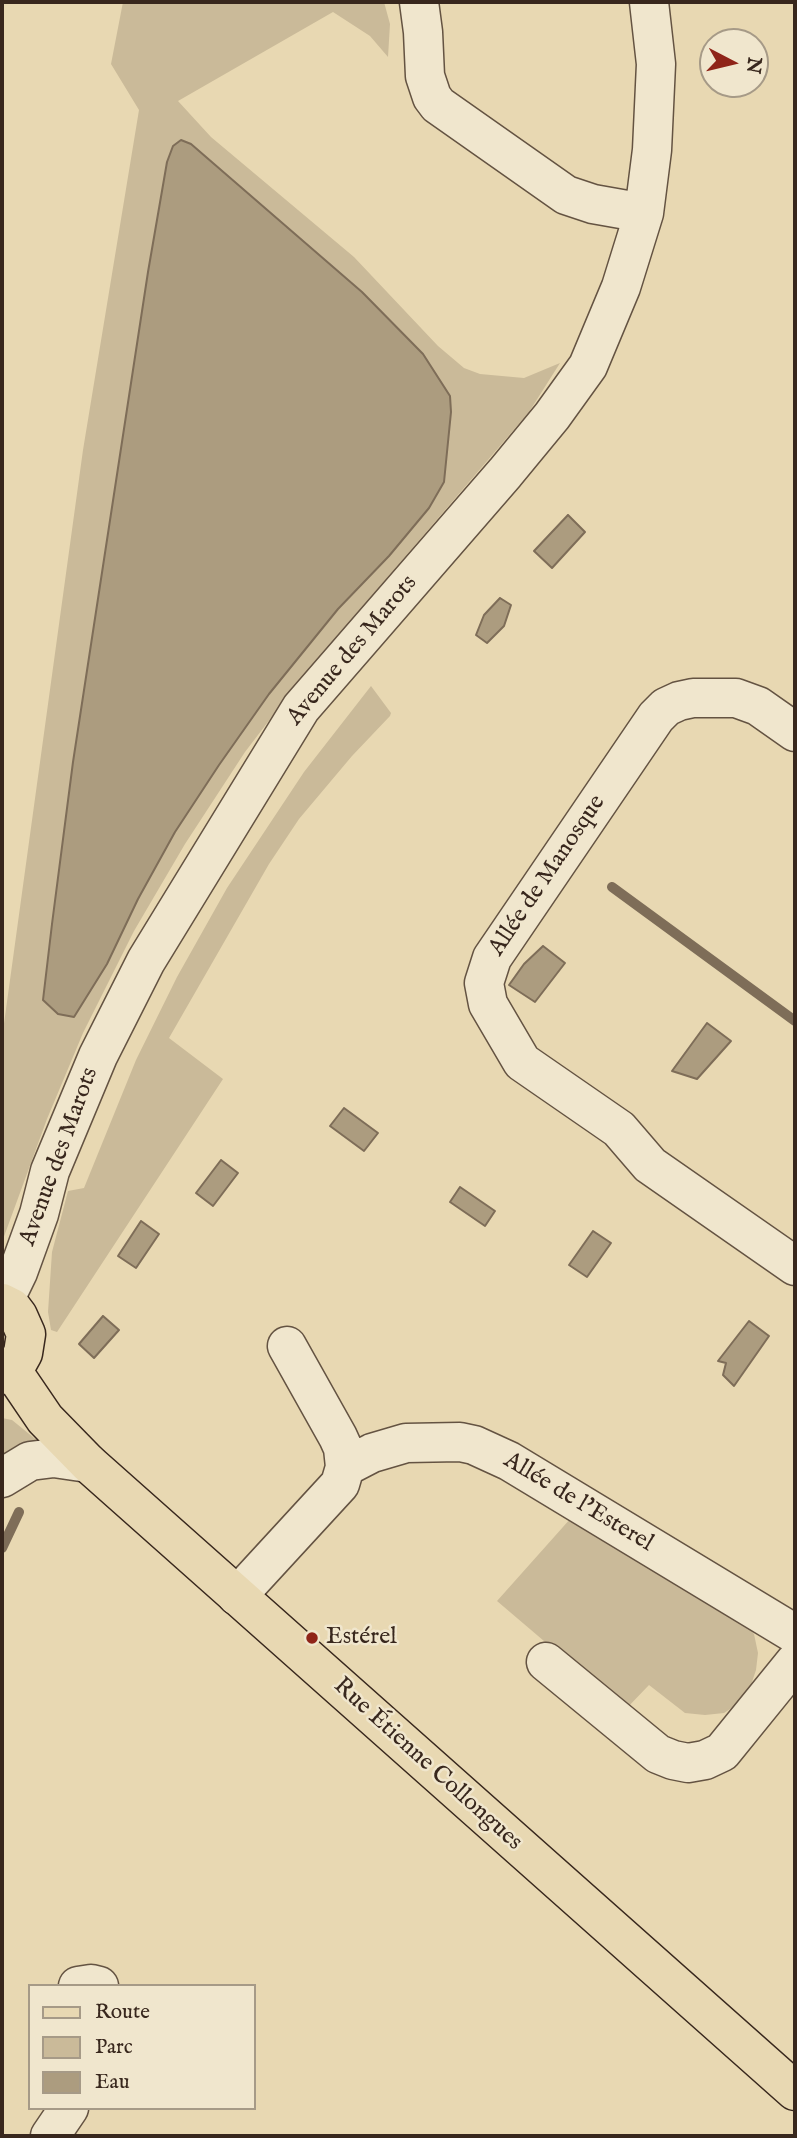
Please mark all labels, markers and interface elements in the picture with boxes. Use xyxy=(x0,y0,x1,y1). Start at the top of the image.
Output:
north arrow xyxy=(699,28,769,98)
text: N xyxy=(740,56,766,75)
street label: Avenue des Marots xyxy=(282,570,424,732)
street label: Allée de Manosque xyxy=(483,790,613,962)
street label: Avenue des Marots xyxy=(14,1064,106,1250)
street label: Allée de l'Esterel xyxy=(498,1447,658,1559)
place label: Estérel xyxy=(326,1624,397,1652)
marker: Estérel xyxy=(304,1630,320,1646)
street label: Rue Étienne Collongues xyxy=(327,1673,527,1857)
legend xyxy=(28,1984,256,2110)
text: Route xyxy=(95,1999,150,2026)
text: Parc xyxy=(95,2034,133,2061)
text: Eau xyxy=(95,2069,130,2096)

